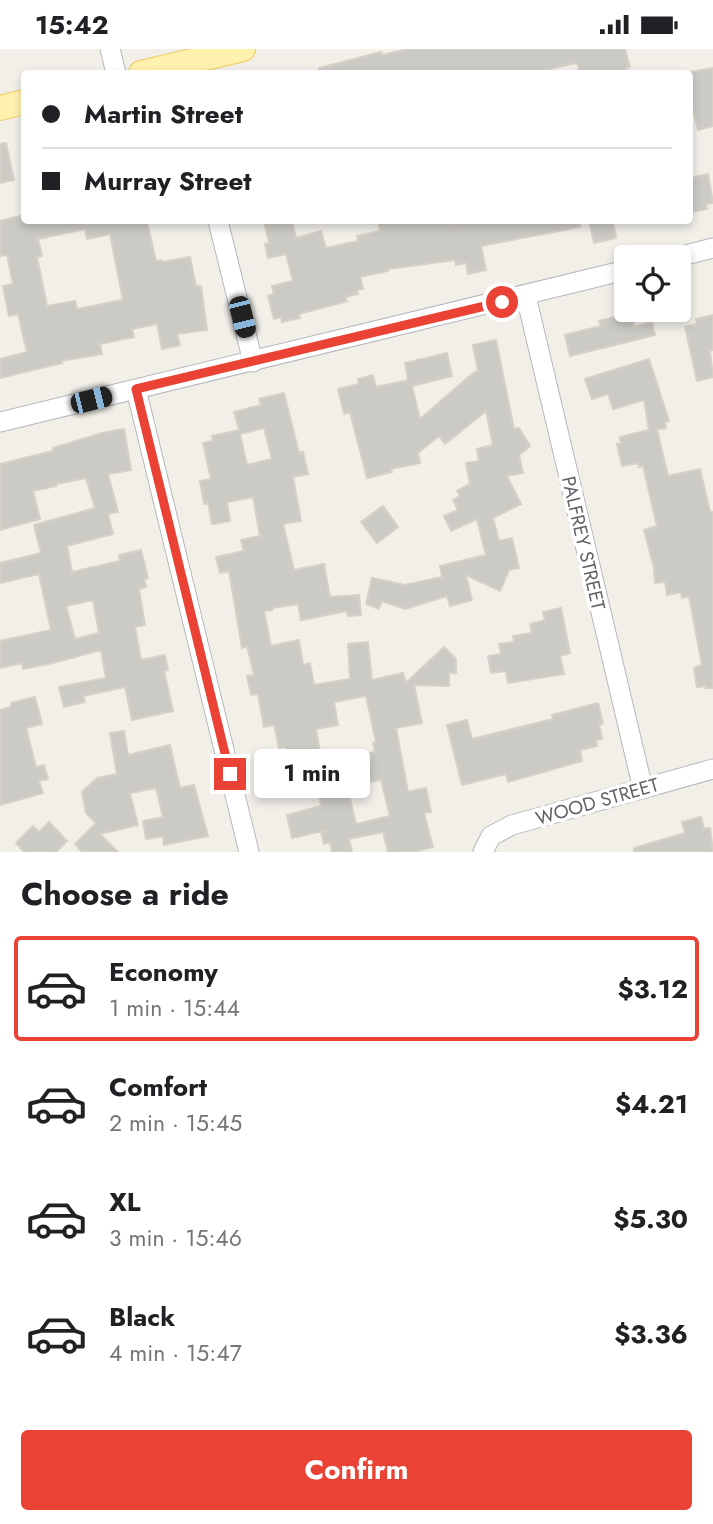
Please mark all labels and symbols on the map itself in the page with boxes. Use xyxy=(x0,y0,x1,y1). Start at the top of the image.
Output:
route start xyxy=(486,286,518,318)
car xyxy=(227,294,258,340)
car xyxy=(69,385,114,415)
street label: PALFREY STREET xyxy=(555,473,612,613)
callout: 1 min xyxy=(254,749,370,799)
route end xyxy=(214,758,246,790)
street label: WOOD STREET xyxy=(532,771,662,832)

